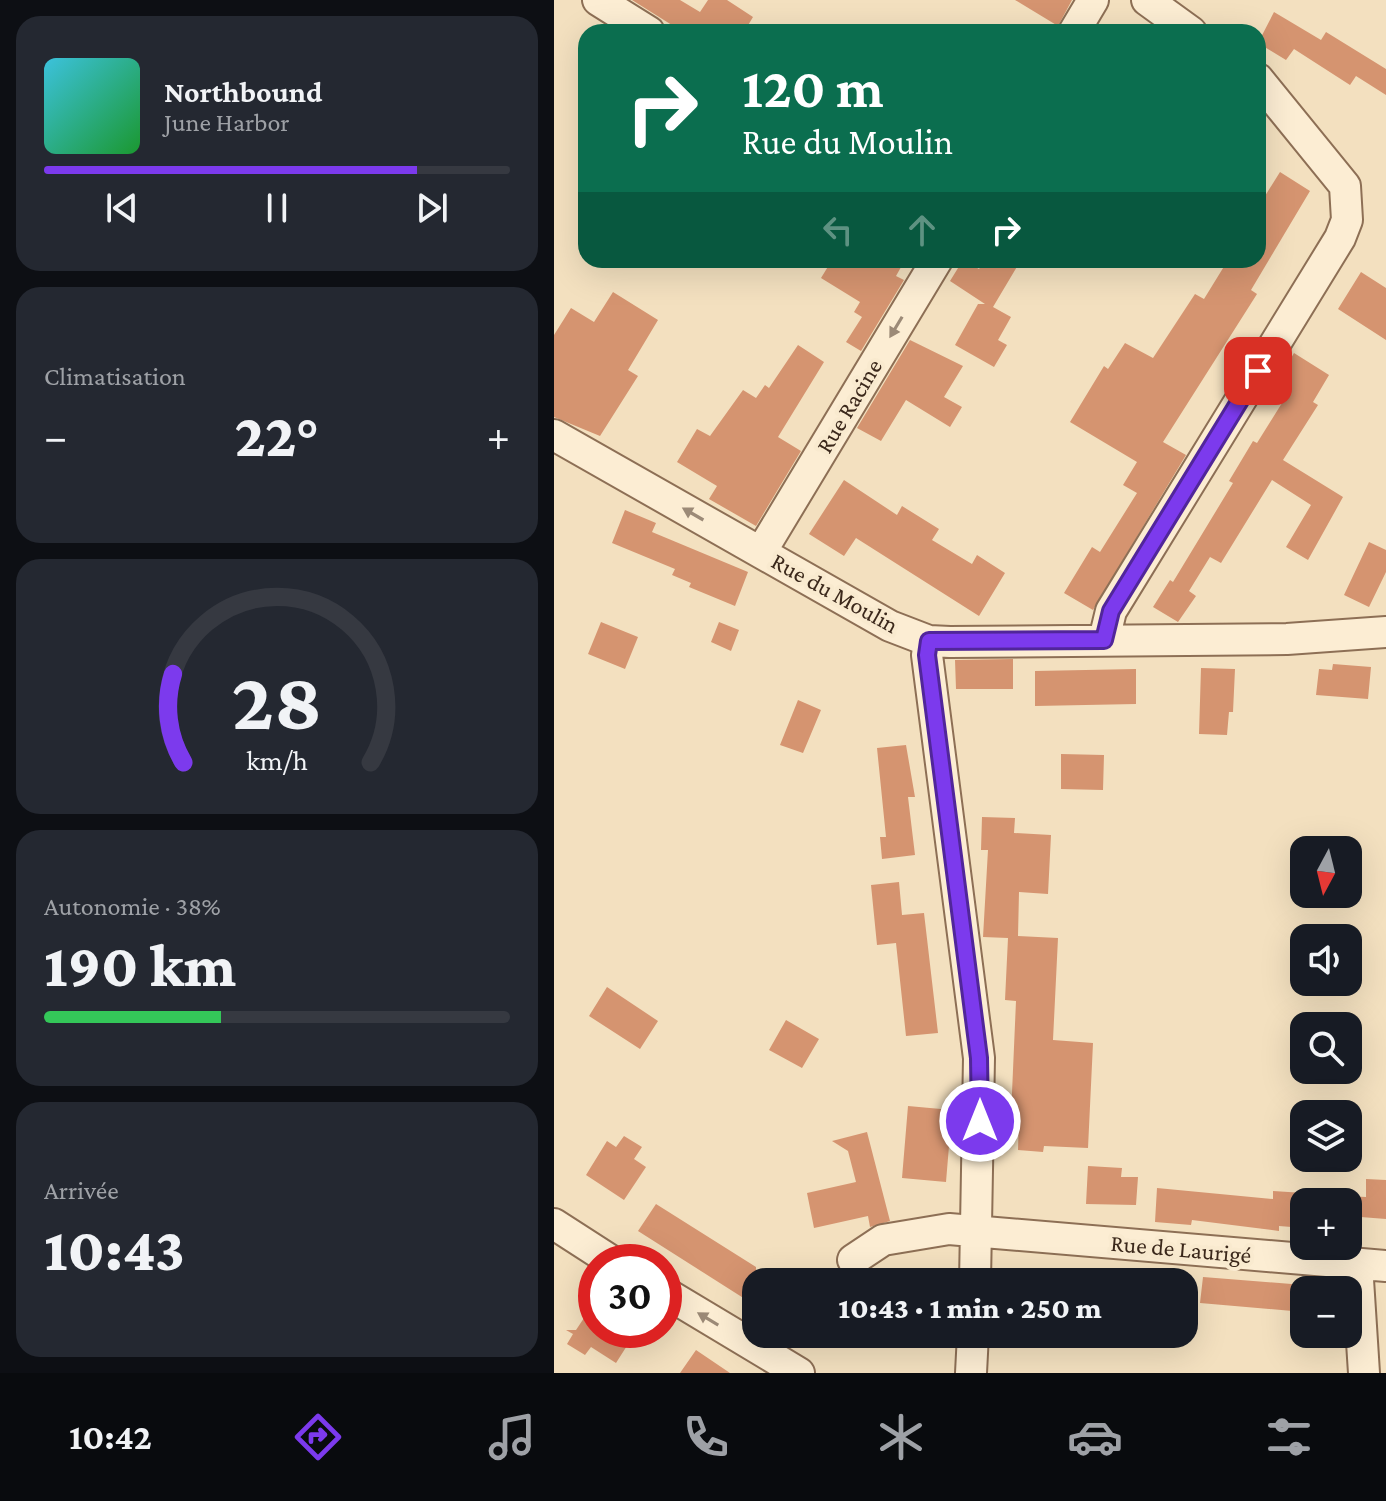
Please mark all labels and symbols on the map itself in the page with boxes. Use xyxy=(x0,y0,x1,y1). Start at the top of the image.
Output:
one-way arrow xyxy=(890,316,904,338)
pin xyxy=(1224,337,1292,405)
street label: Rue Racine xyxy=(810,354,887,458)
one-way arrow xyxy=(682,507,704,521)
street label: Rue du Moulin xyxy=(767,547,903,639)
north arrow xyxy=(1290,836,1362,908)
position arrow xyxy=(938,1079,1022,1163)
street label: Rue de Laurigé xyxy=(1110,1229,1253,1268)
speed limit sign: 30 xyxy=(578,1244,682,1348)
one-way arrow xyxy=(697,1312,719,1326)

